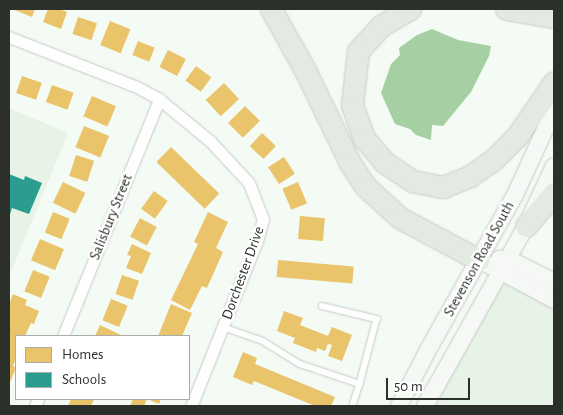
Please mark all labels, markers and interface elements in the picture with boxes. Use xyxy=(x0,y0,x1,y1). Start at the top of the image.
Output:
street label: Salisbury Street xyxy=(86,171,136,263)
street label: Stevenson Road South xyxy=(440,198,518,320)
street label: Dorchester Drive xyxy=(218,224,268,322)
legend xyxy=(15,335,190,400)
text: Homes xyxy=(62,347,104,362)
scale bar xyxy=(388,368,472,400)
text: Schools xyxy=(62,372,106,387)
text: 50 m xyxy=(394,379,423,394)

